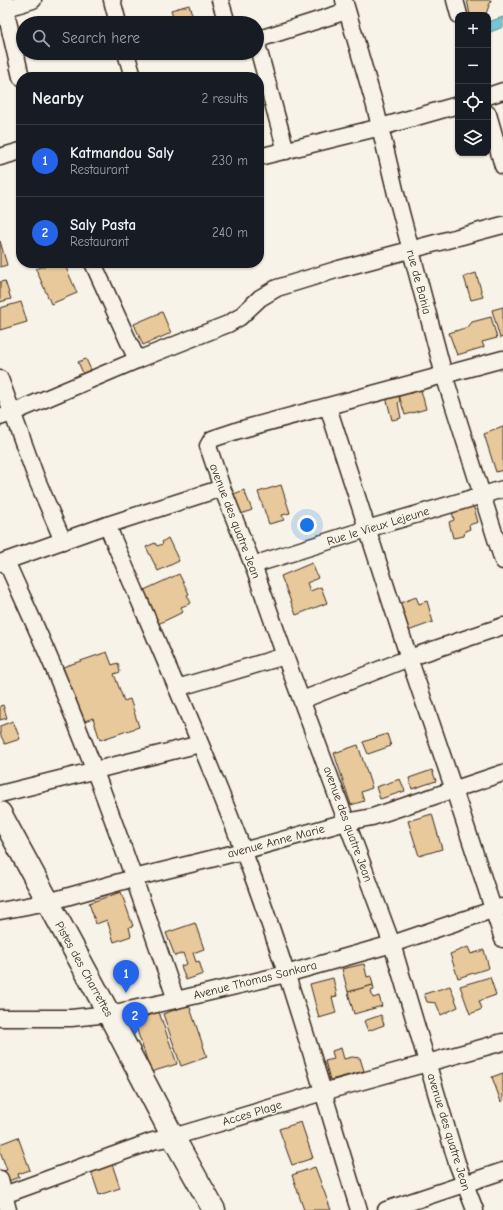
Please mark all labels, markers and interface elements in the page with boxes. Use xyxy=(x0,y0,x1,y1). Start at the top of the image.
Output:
map controls xyxy=(455,12,491,156)
button: + xyxy=(455,12,491,48)
search box xyxy=(16,16,264,60)
icon: search xyxy=(30,27,52,49)
text: Search here xyxy=(62,29,140,47)
button: − xyxy=(455,48,491,84)
button: locate xyxy=(455,84,491,120)
text: Nearby xyxy=(32,89,83,108)
text: 2 results xyxy=(201,91,248,106)
button: layers xyxy=(455,120,491,156)
text: Katmandou Saly xyxy=(70,144,174,162)
text: 1 xyxy=(42,153,48,168)
text: 230 m xyxy=(212,153,248,168)
text: Restaurant xyxy=(70,162,129,177)
text: Saly Pasta xyxy=(70,216,136,234)
text: 2 xyxy=(42,225,48,240)
text: 240 m xyxy=(212,225,248,240)
text: Restaurant xyxy=(70,234,129,249)
street label: rue de Bahia xyxy=(404,248,434,316)
street label: avenue des quatre Jean xyxy=(207,462,263,580)
street label: Rue le Vieux Lejeune xyxy=(325,504,431,548)
your location xyxy=(297,515,317,535)
street label: avenue des quatre Jean xyxy=(321,764,375,884)
street label: avenue Anne Marie xyxy=(226,821,326,861)
street label: Pistes des Charrettes xyxy=(52,919,116,1019)
street label: Avenue Thomas Sankara xyxy=(192,958,318,1002)
pin: 1 xyxy=(113,960,139,993)
pin: 2 xyxy=(122,1002,148,1035)
street label: avenue des quatre Jean xyxy=(424,1072,474,1192)
street label: Acces Plage xyxy=(221,1097,283,1129)

